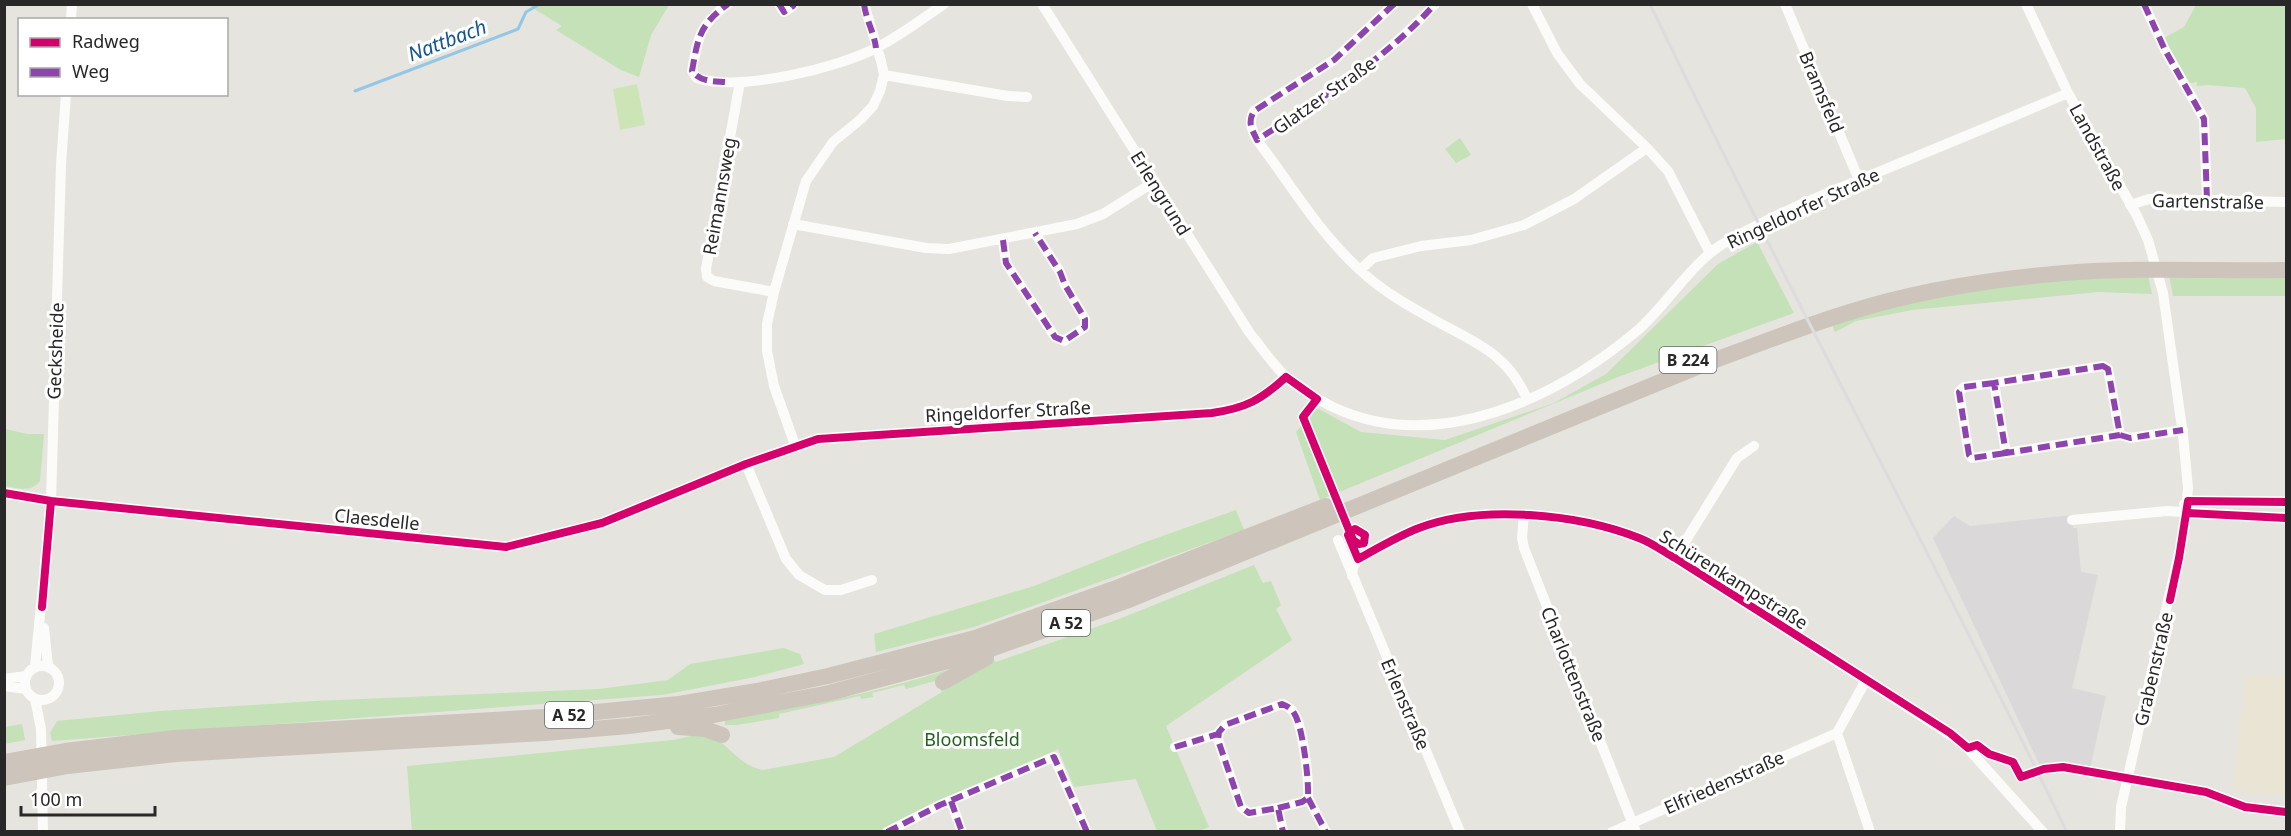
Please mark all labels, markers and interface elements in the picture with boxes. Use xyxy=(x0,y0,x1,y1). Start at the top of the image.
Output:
water label: Nattbach xyxy=(404,13,490,67)
legend xyxy=(18,18,228,96)
text: Radweg xyxy=(72,29,140,53)
street label: Bramsfeld xyxy=(1794,48,1850,136)
street label: Glatzer Straße xyxy=(1268,51,1380,139)
text: Weg xyxy=(72,59,110,83)
street label: Landstraße xyxy=(2064,99,2132,195)
street label: Reimannsweg xyxy=(697,135,741,257)
street label: Erlengrund xyxy=(1126,146,1196,240)
street label: Ringeldorfer Straße xyxy=(1723,162,1883,254)
street label: Gartenstraße xyxy=(2152,188,2264,214)
street label: Gecksheide xyxy=(41,302,69,400)
road number: B 224 xyxy=(1660,347,1716,373)
street label: Ringeldorfer Straße xyxy=(925,395,1091,427)
street label: Claesdelle xyxy=(333,503,421,535)
street label: Schürenkampstraße xyxy=(1655,524,1813,634)
street label: Charlottenstraße xyxy=(1536,603,1612,745)
road number: A 52 xyxy=(1042,610,1090,636)
street label: Grabenstraße xyxy=(2128,610,2178,728)
street label: Erlenstraße xyxy=(1376,655,1436,753)
road number: A 52 xyxy=(545,702,593,728)
park label: Bloomsfeld xyxy=(924,727,1020,751)
street label: Elfriedenstraße xyxy=(1660,745,1788,819)
scale bar xyxy=(21,779,154,817)
text: 100 m xyxy=(30,787,82,811)

